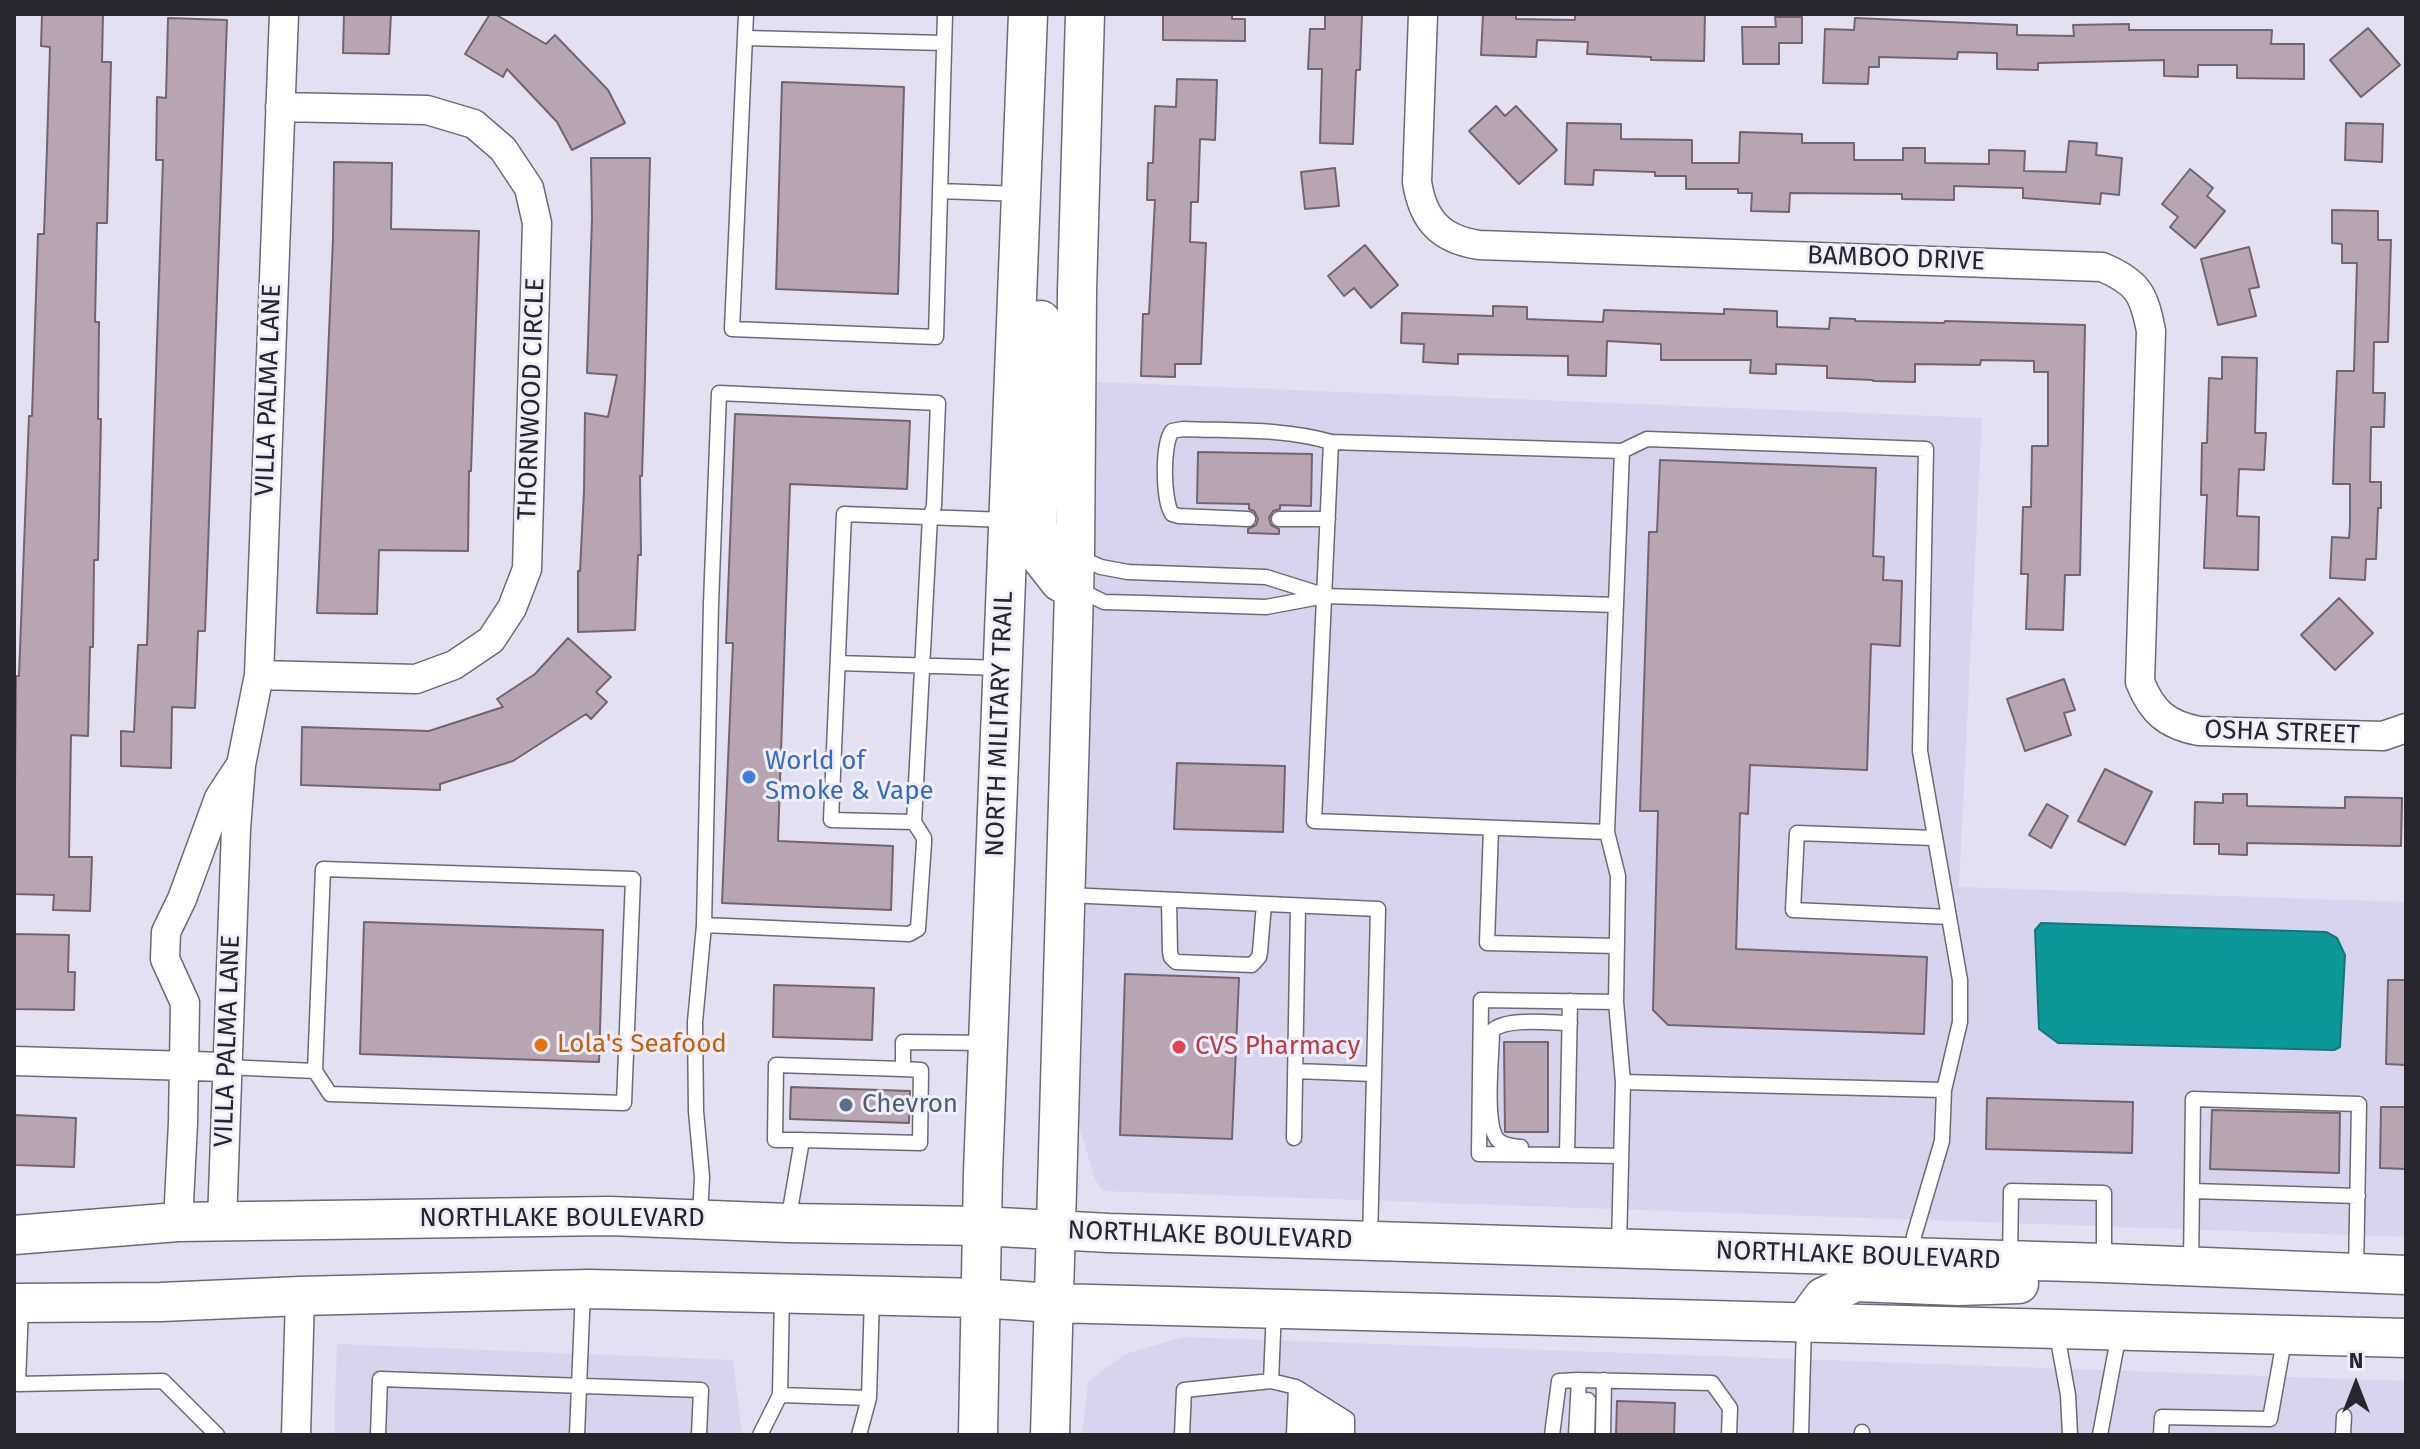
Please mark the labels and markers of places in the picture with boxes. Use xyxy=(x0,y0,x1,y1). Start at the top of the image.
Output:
place label: World of Smoke & Vape xyxy=(765,746,934,808)
marker: World of Smoke & Vape xyxy=(740,768,758,786)
place label: Lola's Seafood xyxy=(557,1029,727,1061)
place label: CVS Pharmacy xyxy=(1195,1031,1360,1063)
marker: Lola's Seafood xyxy=(532,1036,550,1054)
marker: CVS Pharmacy xyxy=(1170,1038,1188,1056)
place label: Chevron xyxy=(862,1089,958,1121)
marker: Chevron xyxy=(837,1096,855,1114)

